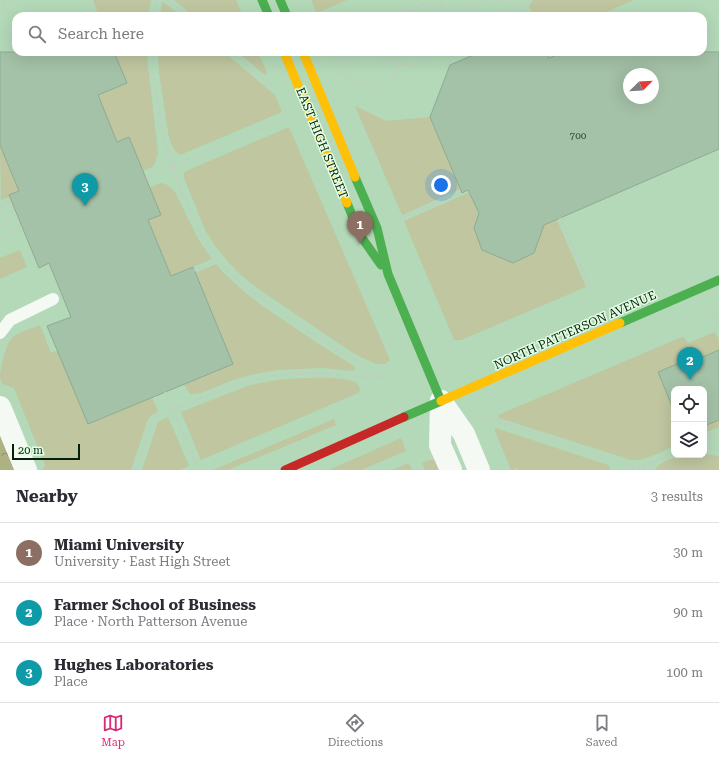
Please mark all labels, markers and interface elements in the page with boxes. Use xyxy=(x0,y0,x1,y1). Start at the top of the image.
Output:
search box xyxy=(12,12,707,56)
icon: search xyxy=(26,23,48,45)
text: Search here xyxy=(58,25,144,43)
north arrow xyxy=(623,68,659,104)
street label: EAST HIGH STREET xyxy=(293,85,351,201)
house number: 700 xyxy=(570,130,587,141)
pin: 3 xyxy=(72,173,98,206)
your location xyxy=(431,175,451,195)
pin: 1 xyxy=(347,211,373,244)
street label: NORTH PATTERSON AVENUE xyxy=(492,288,658,372)
pin: 2 xyxy=(677,347,703,380)
map controls xyxy=(671,386,707,458)
button: locate xyxy=(671,386,707,422)
button: layers xyxy=(671,422,707,458)
scale bar xyxy=(12,442,80,461)
text: 20 m xyxy=(18,444,43,457)
text: Nearby xyxy=(16,486,78,506)
text: 3 results xyxy=(651,489,703,504)
text: Miami University xyxy=(54,536,184,554)
text: 1 xyxy=(25,545,33,560)
text: 30 m xyxy=(673,545,703,560)
text: University · East High Street xyxy=(54,554,230,569)
text: Farmer School of Business xyxy=(54,596,256,614)
text: 2 xyxy=(25,605,33,620)
text: 90 m xyxy=(673,605,703,620)
text: Place · North Patterson Avenue xyxy=(54,614,247,629)
text: Hughes Laboratories xyxy=(54,656,213,674)
text: 3 xyxy=(25,665,33,680)
text: 100 m xyxy=(666,665,703,680)
text: Place xyxy=(54,674,88,689)
tab: Map xyxy=(101,712,125,749)
tab: Directions xyxy=(328,712,383,749)
tab: Saved xyxy=(586,712,618,749)

